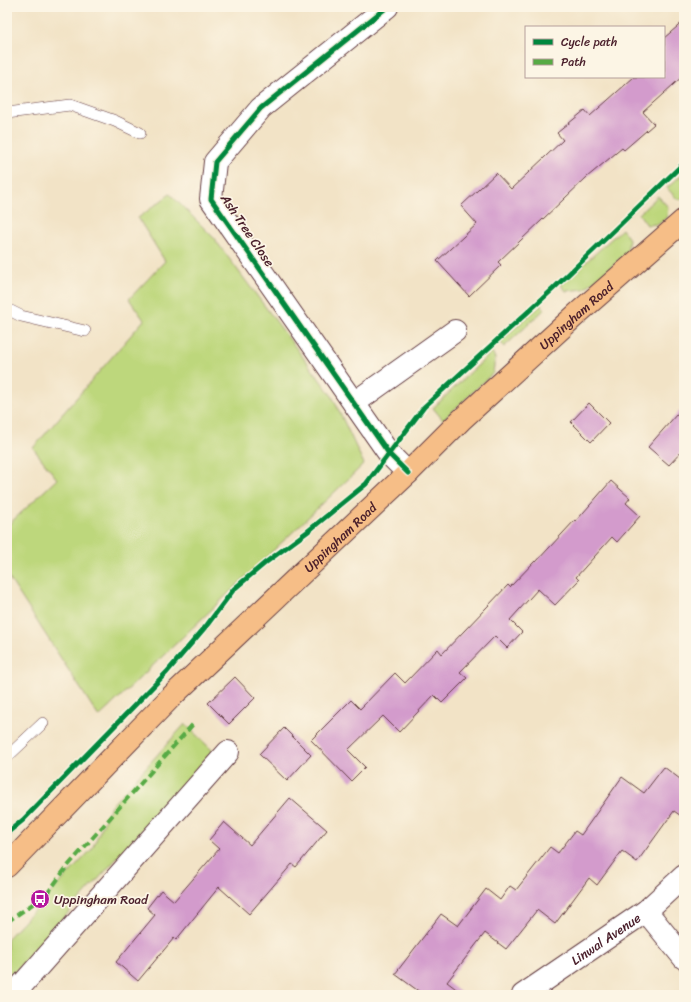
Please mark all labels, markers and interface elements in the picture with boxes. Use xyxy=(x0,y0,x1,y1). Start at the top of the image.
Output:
legend xyxy=(525,26,665,78)
text: Cycle path xyxy=(561,31,617,53)
text: Path xyxy=(561,51,586,73)
street label: Ash Tree Close xyxy=(214,188,281,272)
street label: Uppingham Road xyxy=(534,275,620,356)
street label: Uppingham Road xyxy=(298,496,383,578)
bus stop icon: Uppingham Road xyxy=(29,888,51,910)
place label: Uppingham Road xyxy=(54,888,149,911)
street label: Linwal Avenue xyxy=(566,907,646,971)

